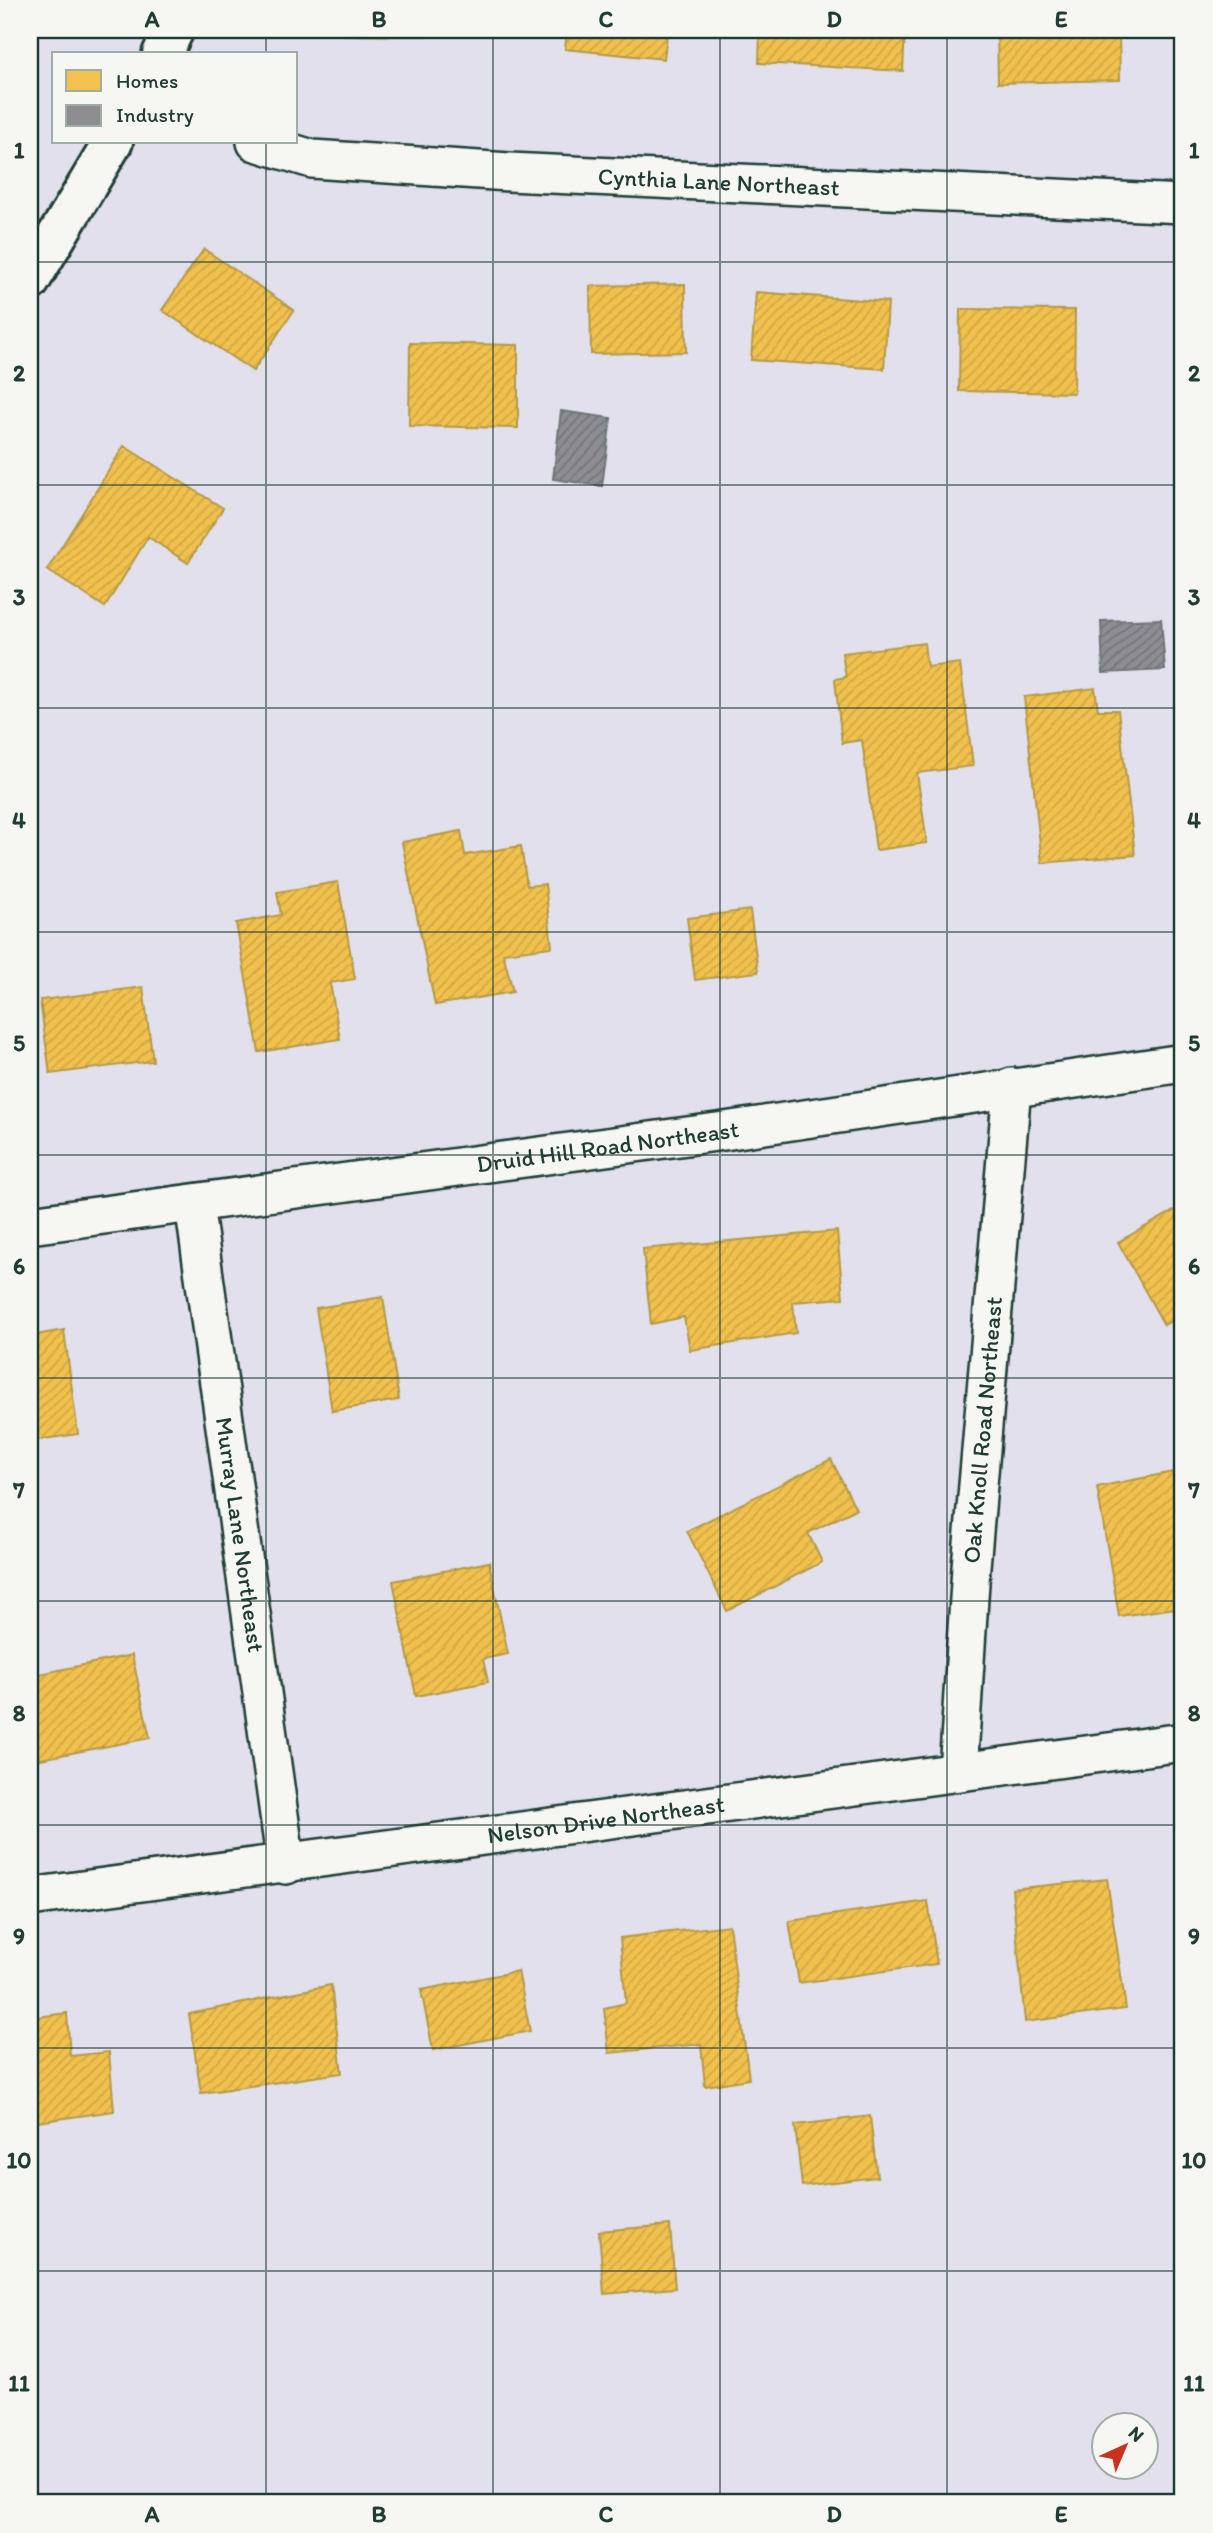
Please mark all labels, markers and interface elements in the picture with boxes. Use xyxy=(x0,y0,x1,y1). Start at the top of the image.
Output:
text: A xyxy=(144,5,160,33)
text: B xyxy=(372,5,387,33)
text: C xyxy=(599,5,614,33)
text: D xyxy=(826,5,842,33)
text: E xyxy=(1055,5,1068,33)
legend xyxy=(52,52,298,144)
text: Homes xyxy=(116,68,178,93)
text: Industry xyxy=(116,102,194,127)
text: 1 xyxy=(14,136,25,164)
text: 1 xyxy=(1189,136,1200,164)
street label: Cynthia Lane Northeast xyxy=(597,161,840,202)
text: 2 xyxy=(13,359,26,387)
text: 2 xyxy=(1188,359,1201,387)
text: 3 xyxy=(13,583,26,611)
text: 3 xyxy=(1188,583,1201,611)
text: 4 xyxy=(12,806,26,834)
text: 4 xyxy=(1187,806,1201,834)
text: 5 xyxy=(13,1029,25,1057)
text: 5 xyxy=(1188,1029,1200,1057)
street label: Druid Hill Road Northeast xyxy=(475,1114,741,1178)
text: 6 xyxy=(13,1252,25,1280)
text: 6 xyxy=(1188,1252,1200,1280)
street label: Oak Knoll Road Northeast xyxy=(956,1295,1008,1565)
street label: Murray Lane Northeast xyxy=(210,1415,271,1654)
text: 7 xyxy=(12,1476,25,1504)
text: 7 xyxy=(1187,1476,1200,1504)
text: 8 xyxy=(13,1699,26,1727)
text: 8 xyxy=(1188,1699,1201,1727)
street label: Nelson Drive Northeast xyxy=(485,1789,726,1849)
text: 9 xyxy=(13,1922,25,1950)
text: 9 xyxy=(1188,1922,1200,1950)
text: 10 xyxy=(7,2146,31,2174)
text: 10 xyxy=(1182,2146,1206,2174)
text: 11 xyxy=(8,2369,30,2397)
text: 11 xyxy=(1183,2369,1205,2397)
north arrow xyxy=(1090,2410,1160,2480)
text: N xyxy=(1124,2421,1149,2447)
text: A xyxy=(144,2500,160,2528)
text: B xyxy=(372,2500,387,2528)
text: C xyxy=(599,2500,614,2528)
text: D xyxy=(826,2500,842,2528)
text: E xyxy=(1055,2500,1068,2528)

